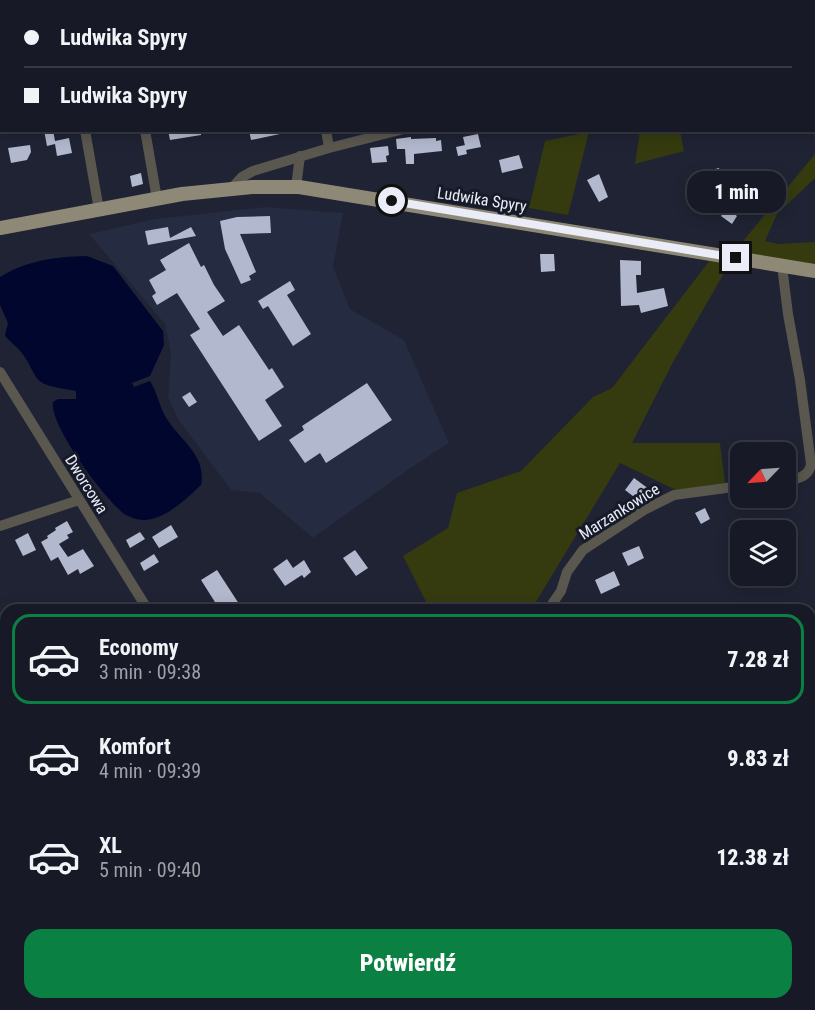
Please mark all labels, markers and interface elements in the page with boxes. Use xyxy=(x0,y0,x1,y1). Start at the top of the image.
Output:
text: Ludwika Spyry xyxy=(60,25,187,50)
text: Ludwika Spyry xyxy=(60,83,187,108)
callout: 1 min xyxy=(686,171,786,213)
text: 1 min xyxy=(714,180,759,204)
street label: Ludwika Spyry xyxy=(436,183,528,216)
route start xyxy=(378,187,405,214)
route end xyxy=(722,244,749,271)
north arrow xyxy=(730,442,796,508)
map controls xyxy=(730,442,796,586)
street label: Dworcowa xyxy=(61,451,112,517)
street label: Marzankowice xyxy=(576,479,663,544)
button: layers xyxy=(730,520,796,586)
icon: car xyxy=(27,632,81,686)
text: Economy xyxy=(99,635,179,660)
text: 7.28 zł xyxy=(727,647,789,672)
text: 3 min · 09:38 xyxy=(99,660,201,684)
icon: car xyxy=(27,731,81,785)
text: Komfort xyxy=(99,734,171,759)
text: 9.83 zł xyxy=(727,746,789,771)
text: 4 min · 09:39 xyxy=(99,759,201,783)
icon: car xyxy=(27,830,81,884)
text: XL xyxy=(99,833,122,858)
text: 12.38 zł xyxy=(716,845,789,870)
text: 5 min · 09:40 xyxy=(99,858,201,882)
button: Potwierdź xyxy=(24,929,792,998)

